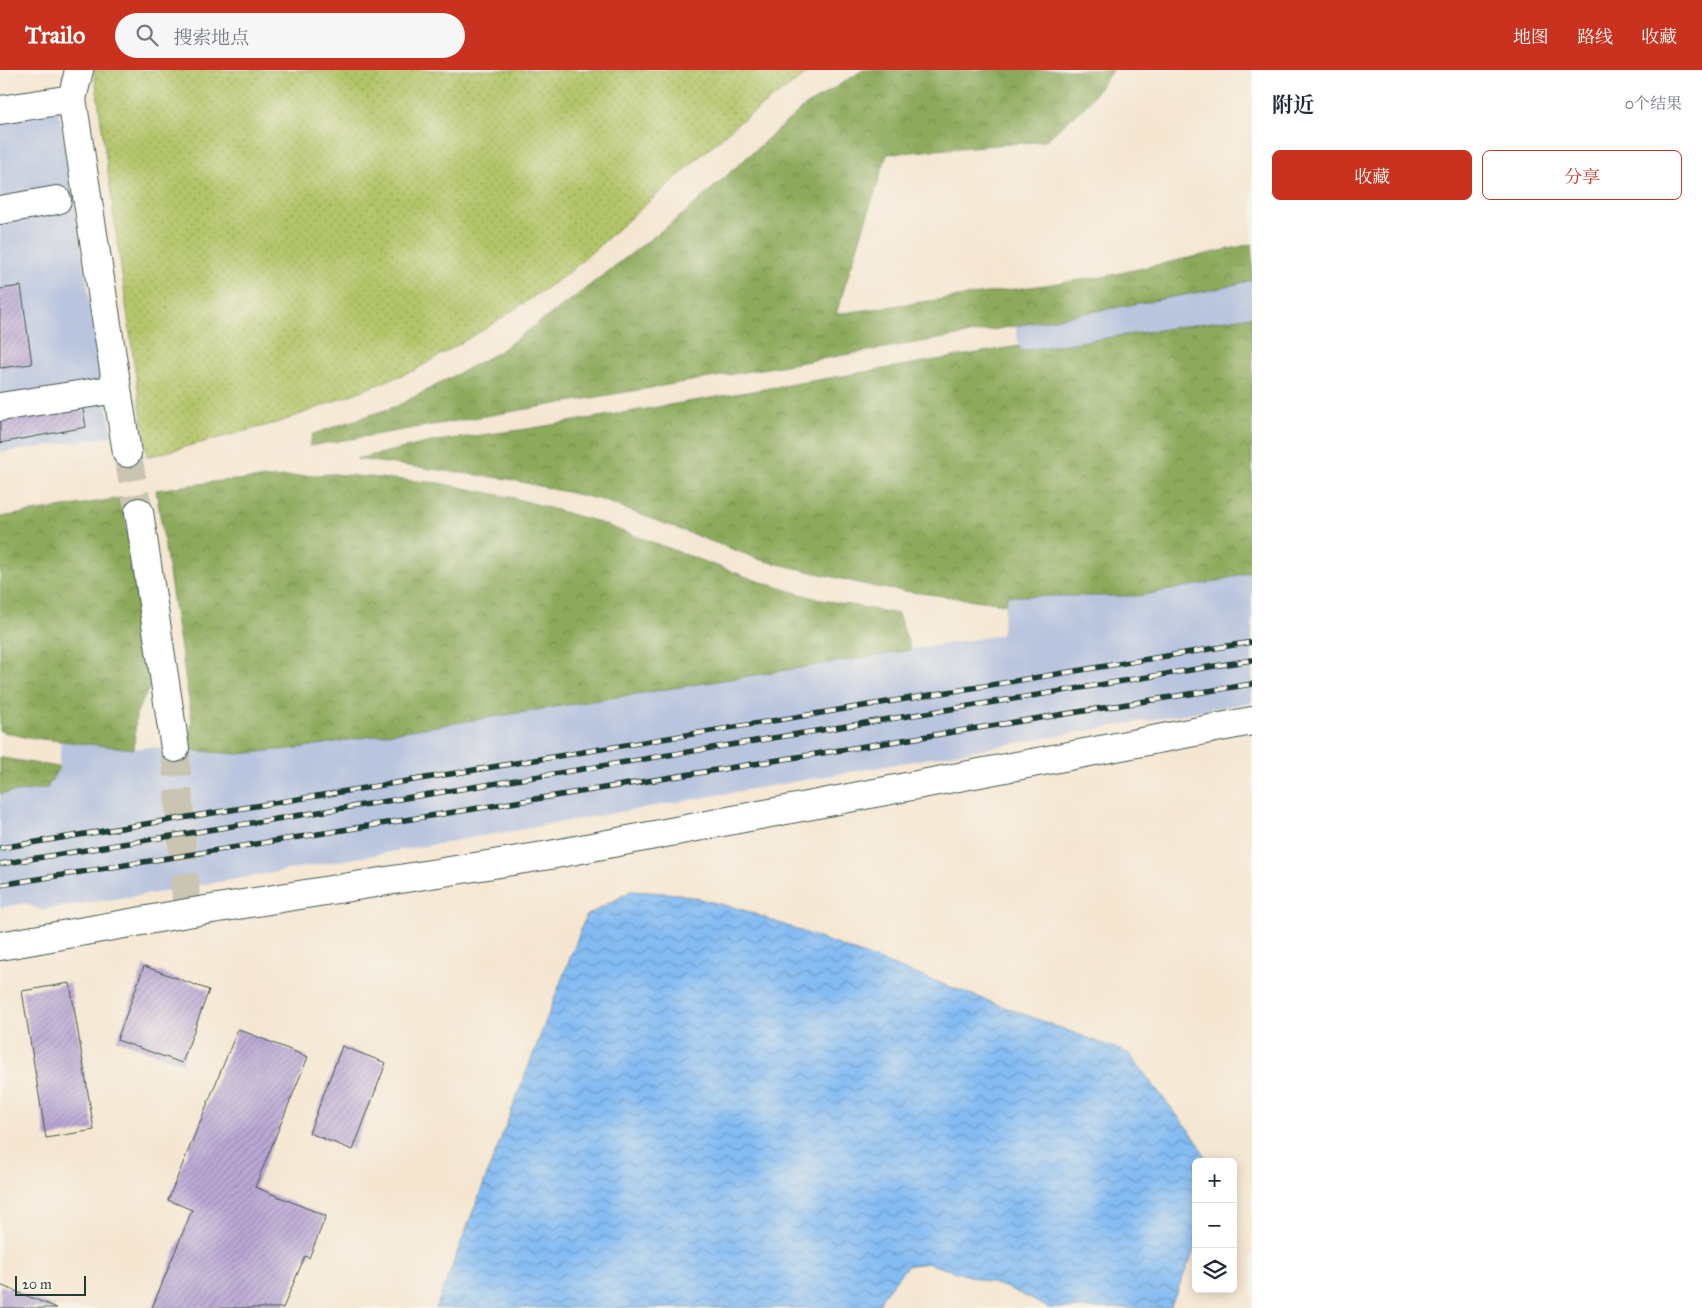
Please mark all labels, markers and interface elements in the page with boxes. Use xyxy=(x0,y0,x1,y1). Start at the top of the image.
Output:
search box xyxy=(115,13,465,58)
text: Trailo xyxy=(25,20,85,50)
icon: search xyxy=(133,21,161,49)
text: 搜索地点 xyxy=(173,26,249,49)
text: 地图 xyxy=(1513,26,1549,48)
text: 路线 xyxy=(1577,26,1613,48)
text: 收藏 xyxy=(1641,26,1677,48)
text: 附近 xyxy=(1272,92,1314,118)
text: 0个结果 xyxy=(1625,94,1682,113)
button: 收藏 xyxy=(1272,150,1472,200)
button: 分享 xyxy=(1482,150,1682,200)
map controls xyxy=(1192,1158,1237,1293)
button: + xyxy=(1192,1158,1237,1203)
button: − xyxy=(1192,1203,1237,1248)
button: layers xyxy=(1192,1248,1237,1293)
scale bar xyxy=(15,1273,86,1296)
text: 20 m xyxy=(22,1276,52,1293)

